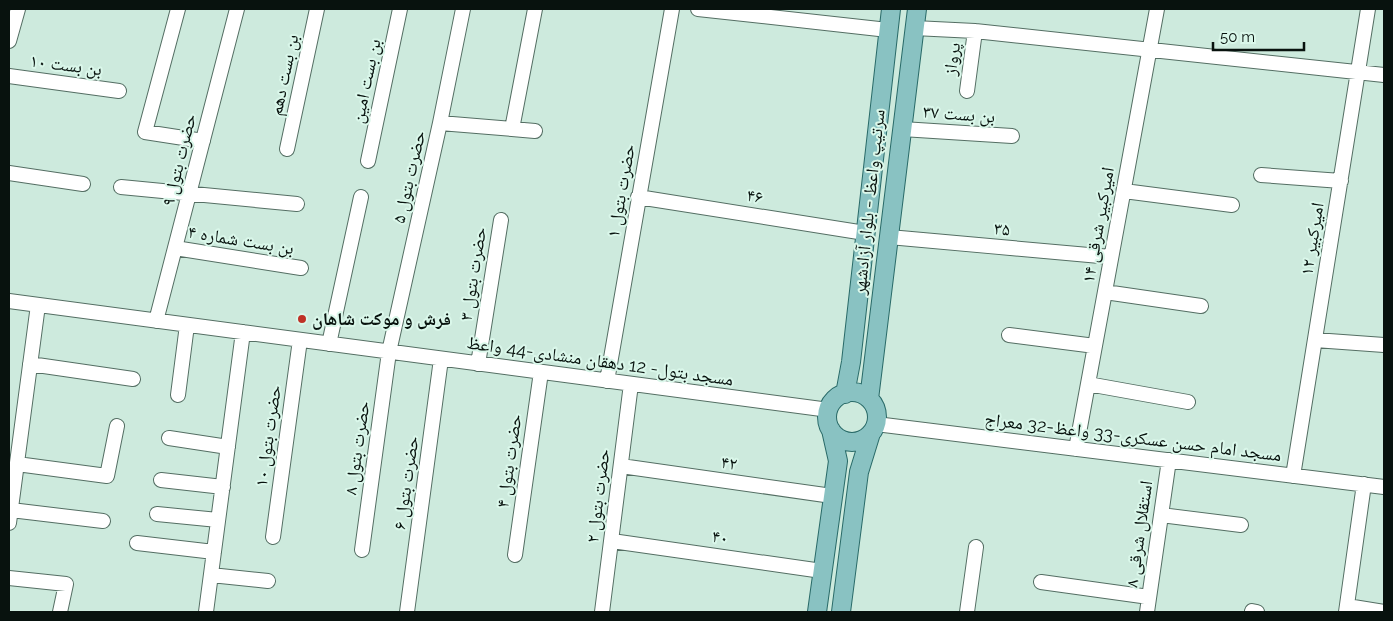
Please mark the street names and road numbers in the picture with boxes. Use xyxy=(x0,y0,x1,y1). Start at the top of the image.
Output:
street label: بن بست دهم xyxy=(265,32,304,118)
street label: بن بست امین xyxy=(346,37,386,125)
street label: پرواز xyxy=(939,41,965,78)
street label: بن بست ۱۰ xyxy=(29,50,103,80)
street label: بن بست ۳۷ xyxy=(922,101,996,128)
street label: سرتیپ واعظ - بلوار آزادشهر xyxy=(848,108,890,297)
street label: حضرت بتول ۹ xyxy=(157,112,201,208)
street label: حضرت بتول ۵ xyxy=(388,129,430,225)
street label: حضرت بتول ۱ xyxy=(602,143,640,239)
street label: ۱۴ امیرکبیر شرقی xyxy=(1077,165,1119,285)
street label: ۴۶ xyxy=(745,184,765,207)
street label: امیرکبیر ۱۲ xyxy=(1295,201,1328,277)
street label: ۳۵ xyxy=(993,217,1011,240)
street label: بن بست شماره ۴ xyxy=(186,221,296,259)
street label: حضرت بتول ۳ xyxy=(455,226,491,322)
street label: مسجد بتول- 12 دهقان منشادی-44 واعظ xyxy=(465,331,735,391)
street label: حضرت بتول ۱۰ xyxy=(250,384,286,488)
street label: حضرت بتول ۸ xyxy=(340,400,374,496)
street label: مسجد امام حسن عسکری-33 واعظ-32 معراج xyxy=(983,408,1283,467)
street label: حضرت بتول ۴ xyxy=(492,413,526,509)
street label: حضرت بتول ۶ xyxy=(389,435,423,531)
street label: حضرت بتول ۲ xyxy=(581,448,615,544)
street label: ۴۲ xyxy=(720,451,739,474)
street label: استقلال شرقی ۸ xyxy=(1121,479,1157,589)
street label: ۴۰ xyxy=(711,525,730,548)

